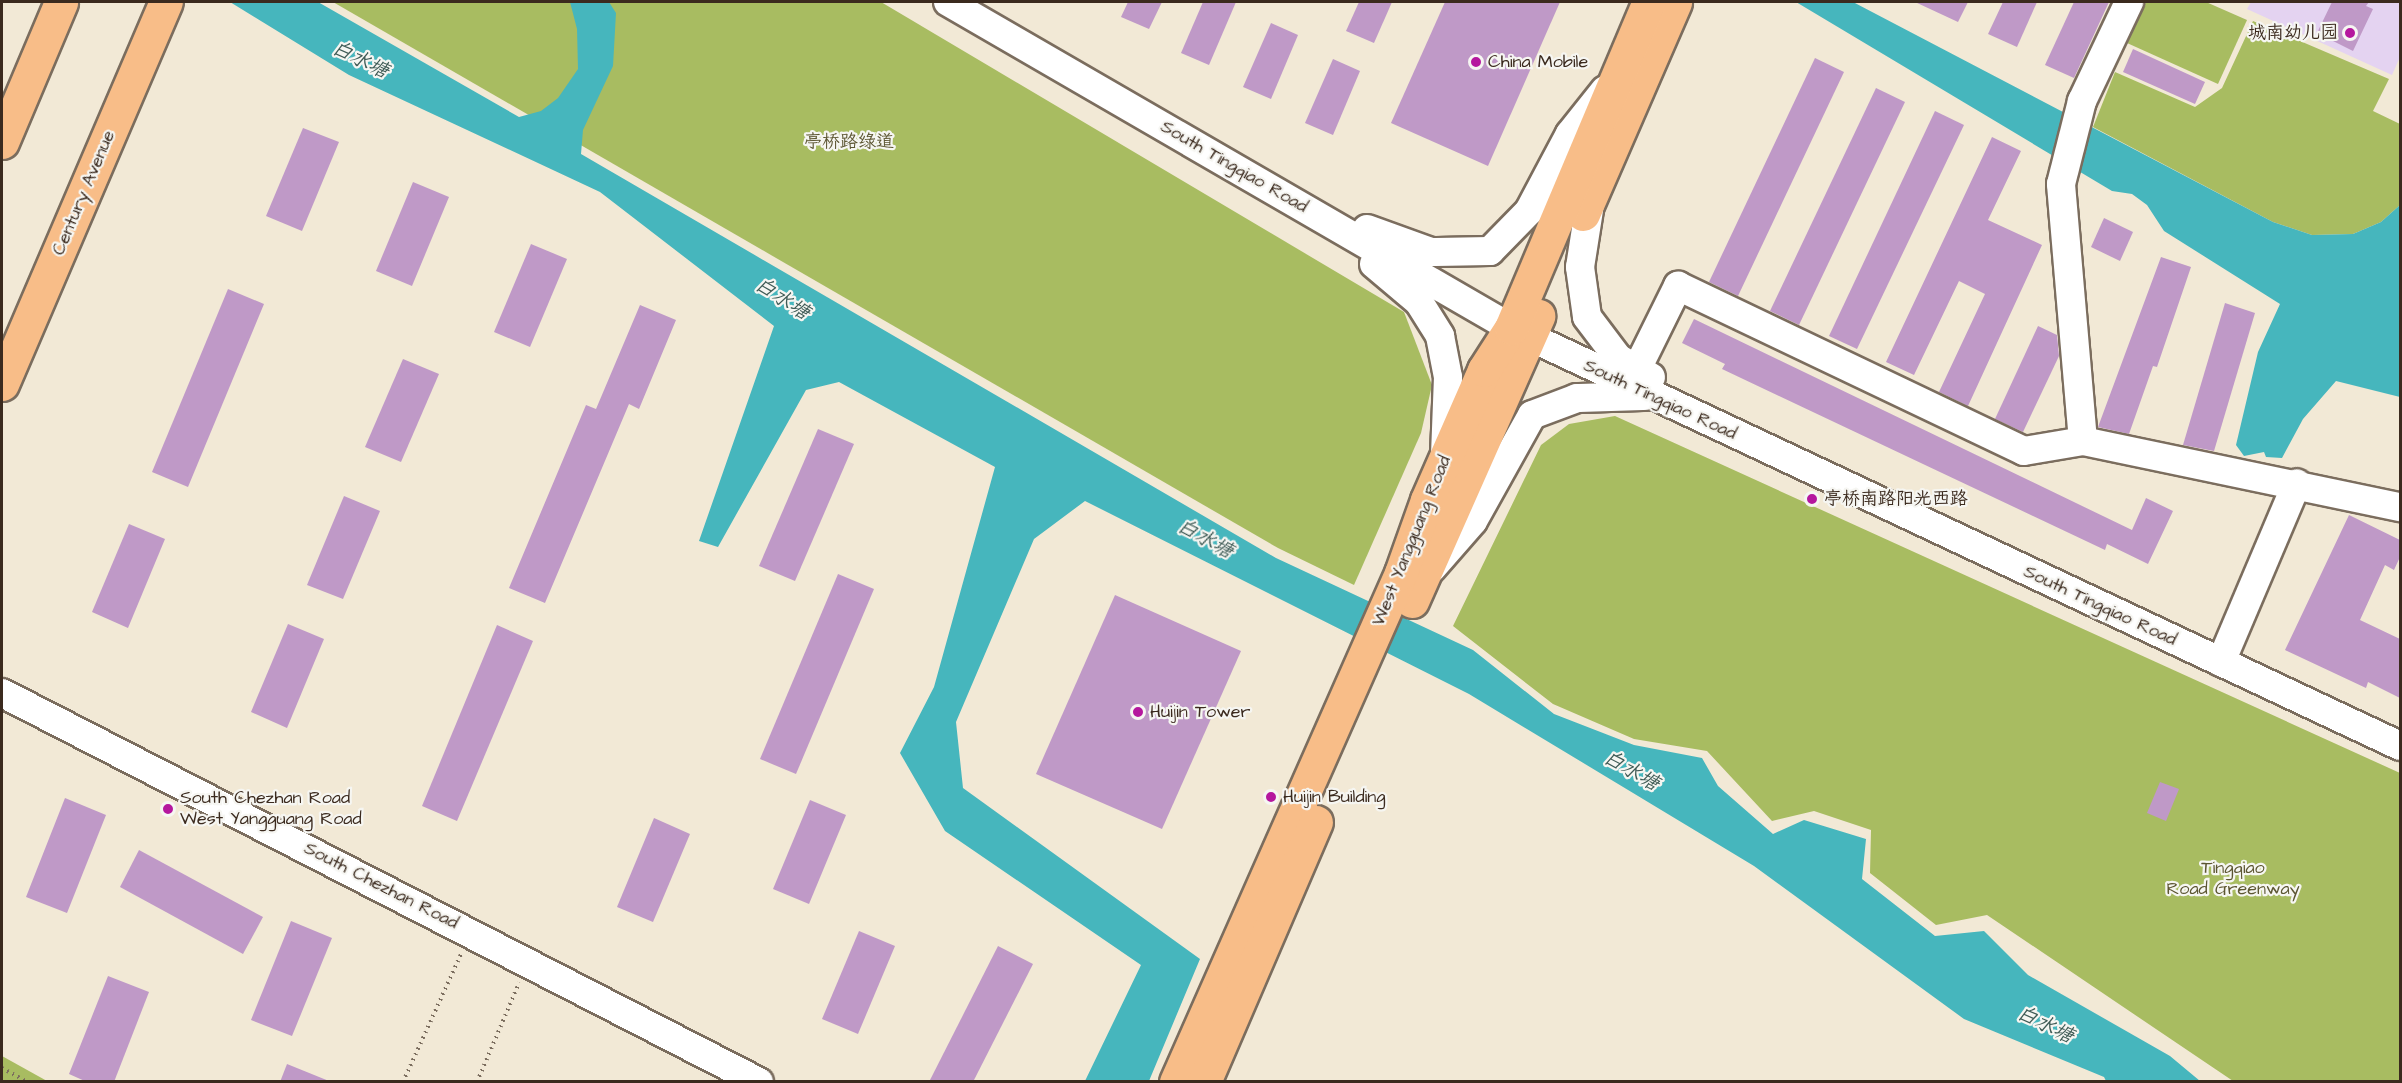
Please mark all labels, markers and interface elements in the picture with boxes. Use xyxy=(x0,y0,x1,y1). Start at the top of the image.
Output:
place label: 城南幼儿园 xyxy=(2248,22,2338,44)
marker: 城南幼儿园 xyxy=(2343,26,2357,40)
water label: 白水塘 xyxy=(328,36,392,84)
place label: China Mobile xyxy=(1488,51,1588,73)
marker: China Mobile xyxy=(1469,55,1483,69)
street label: South Tingqiao Road xyxy=(1157,116,1311,218)
street label: Century Avenue xyxy=(48,127,120,259)
park label: 亭桥路绿道 xyxy=(804,131,894,153)
water label: 白水塘 xyxy=(750,273,814,325)
street label: South Tingqiao Road xyxy=(1580,355,1740,445)
street label: West Yangguang Road xyxy=(1368,453,1456,629)
place label: 亭桥南路阳光西路 xyxy=(1824,488,1968,510)
marker: 亭桥南路阳光西路 xyxy=(1805,492,1819,506)
water label: 白水塘 xyxy=(1173,514,1237,564)
street label: South Tingqiao Road xyxy=(2020,561,2180,651)
place label: Huijin Tower xyxy=(1150,701,1250,723)
marker: Huijin Tower xyxy=(1131,705,1145,719)
water label: 白水塘 xyxy=(1599,746,1663,796)
place label: Huijin Building xyxy=(1283,786,1386,808)
place label: South Chezhan Road West Yangguang Road xyxy=(180,788,362,830)
marker: Huijin Building xyxy=(1264,790,1278,804)
marker: South Chezhan Road West Yangguang Road xyxy=(161,802,175,816)
street label: South Chezhan Road xyxy=(300,838,462,934)
park label: Tingqiao Road Greenway xyxy=(2166,858,2300,900)
water label: 白水塘 xyxy=(2013,1001,2077,1049)

